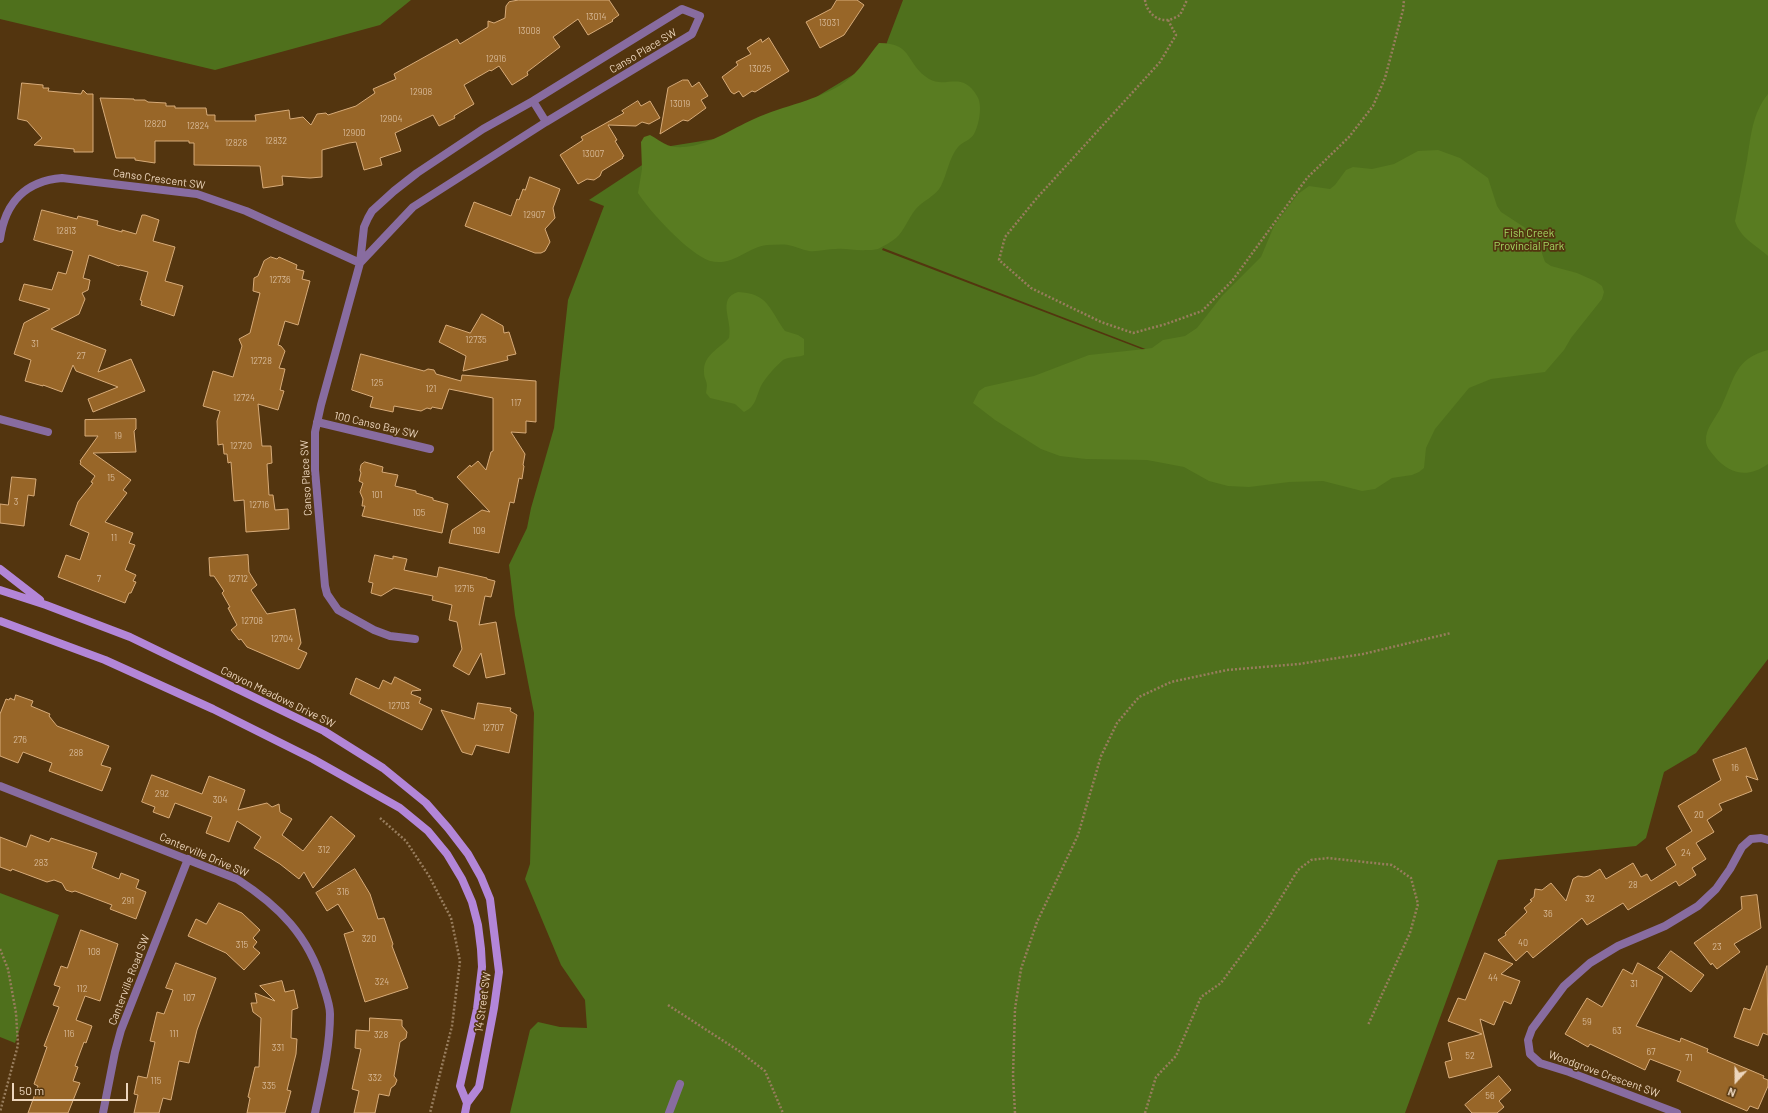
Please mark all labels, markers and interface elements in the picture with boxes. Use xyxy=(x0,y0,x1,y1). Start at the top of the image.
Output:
house number: 13014 xyxy=(586,12,606,22)
house number: 13031 xyxy=(819,18,839,28)
house number: 13008 xyxy=(518,26,540,36)
street label: Canso Place SW xyxy=(607,26,679,76)
house number: 12916 xyxy=(486,54,506,64)
house number: 13025 xyxy=(749,64,771,74)
house number: 12908 xyxy=(410,87,432,97)
house number: 13019 xyxy=(670,99,690,109)
house number: 12904 xyxy=(380,114,402,124)
house number: 12820 xyxy=(144,119,166,129)
house number: 12824 xyxy=(187,121,209,131)
house number: 12900 xyxy=(343,128,365,138)
house number: 12832 xyxy=(265,136,287,146)
house number: 12828 xyxy=(225,138,247,148)
house number: 13007 xyxy=(582,149,604,159)
street label: Canso Crescent SW xyxy=(112,166,206,192)
house number: 12907 xyxy=(523,210,545,220)
house number: 12813 xyxy=(56,226,76,236)
park label: Fish Creek Provincial Park xyxy=(1494,226,1564,252)
house number: 12736 xyxy=(269,275,291,285)
house number: 12735 xyxy=(465,335,487,345)
house number: 31 xyxy=(31,339,39,349)
house number: 27 xyxy=(76,351,86,361)
house number: 12728 xyxy=(250,356,272,366)
house number: 125 xyxy=(371,378,383,388)
house number: 121 xyxy=(426,384,436,394)
house number: 12724 xyxy=(233,393,255,403)
house number: 117 xyxy=(511,398,521,408)
street label: 100 Canso Bay SW xyxy=(333,409,419,441)
house number: 19 xyxy=(114,431,122,441)
street label: Canso Place SW xyxy=(297,440,315,516)
house number: 12720 xyxy=(230,441,252,451)
house number: 15 xyxy=(107,473,115,483)
house number: 101 xyxy=(371,490,383,500)
house number: 3 xyxy=(14,497,18,507)
house number: 12716 xyxy=(249,500,269,510)
house number: 105 xyxy=(413,508,425,518)
house number: 109 xyxy=(473,526,485,536)
house number: 11 xyxy=(111,533,117,543)
house number: 7 xyxy=(97,574,101,584)
house number: 12712 xyxy=(228,574,248,584)
house number: 12715 xyxy=(454,584,474,594)
house number: 12708 xyxy=(241,616,263,626)
house number: 12704 xyxy=(271,634,293,644)
street label: Canyon Meadows Drive SW xyxy=(219,663,337,731)
house number: 12703 xyxy=(388,701,410,711)
house number: 12707 xyxy=(482,723,504,733)
house number: 276 xyxy=(13,735,27,745)
house number: 288 xyxy=(69,748,83,758)
house number: 16 xyxy=(1731,763,1739,773)
house number: 292 xyxy=(155,789,169,799)
house number: 304 xyxy=(213,795,227,805)
house number: 20 xyxy=(1694,810,1704,820)
street label: Canterville Drive SW xyxy=(157,830,251,880)
house number: 312 xyxy=(318,845,330,855)
house number: 24 xyxy=(1681,848,1691,858)
house number: 283 xyxy=(34,858,48,868)
house number: 28 xyxy=(1628,880,1638,890)
house number: 316 xyxy=(337,887,349,897)
house number: 32 xyxy=(1585,894,1595,904)
house number: 291 xyxy=(122,896,134,906)
house number: 36 xyxy=(1543,909,1553,919)
street label: Canterville Road SW xyxy=(106,933,152,1027)
house number: 320 xyxy=(362,934,376,944)
house number: 40 xyxy=(1518,938,1528,948)
house number: 315 xyxy=(236,940,248,950)
house number: 23 xyxy=(1712,942,1722,952)
house number: 108 xyxy=(88,947,100,957)
street label: 14 Street SW xyxy=(472,971,494,1033)
house number: 44 xyxy=(1488,973,1498,983)
house number: 324 xyxy=(375,977,389,987)
house number: 31 xyxy=(1630,979,1638,989)
house number: 112 xyxy=(76,984,88,994)
house number: 107 xyxy=(183,993,195,1003)
house number: 59 xyxy=(1582,1017,1592,1027)
house number: 63 xyxy=(1612,1026,1622,1036)
house number: 116 xyxy=(64,1029,74,1039)
house number: 111 xyxy=(169,1029,179,1039)
house number: 328 xyxy=(374,1030,388,1040)
house number: 331 xyxy=(272,1043,284,1053)
house number: 67 xyxy=(1647,1047,1655,1057)
street label: Woodgrove Crescent SW xyxy=(1547,1048,1661,1100)
house number: 52 xyxy=(1465,1051,1475,1061)
house number: 71 xyxy=(1685,1053,1693,1063)
north arrow xyxy=(1716,1061,1756,1101)
house number: 332 xyxy=(368,1073,382,1083)
scale bar xyxy=(14,1075,130,1101)
house number: 115 xyxy=(151,1076,161,1086)
house number: 335 xyxy=(262,1081,276,1091)
text: 50 m xyxy=(19,1083,44,1097)
text: N xyxy=(1726,1085,1737,1100)
house number: 56 xyxy=(1485,1091,1495,1101)

